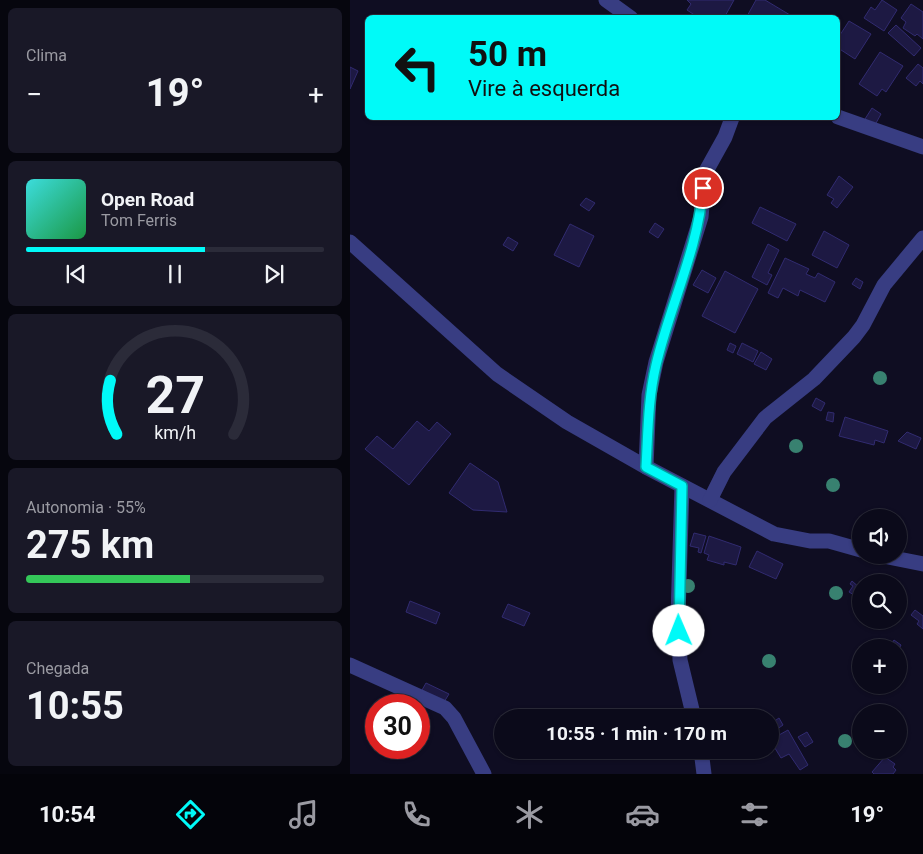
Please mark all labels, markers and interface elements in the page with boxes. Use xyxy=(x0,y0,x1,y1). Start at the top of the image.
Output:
text: 50 m xyxy=(468,34,547,75)
icon: left xyxy=(385,35,450,100)
text: Clima xyxy=(26,46,67,65)
text: 19° xyxy=(146,71,204,115)
text: Vire à esquerda xyxy=(468,76,620,101)
text: − xyxy=(26,78,42,111)
text: + xyxy=(308,78,324,111)
pin xyxy=(682,167,724,209)
icon: arrive xyxy=(689,174,717,202)
text: Open Road xyxy=(101,188,194,211)
text: Tom Ferris xyxy=(101,211,177,230)
icon: previous xyxy=(62,260,90,288)
icon: pause xyxy=(161,260,189,288)
icon: next xyxy=(260,260,288,288)
text: 27 xyxy=(145,365,205,426)
text: km/h xyxy=(154,422,196,443)
text: Autonomia · 55% xyxy=(26,498,146,517)
map controls xyxy=(852,509,907,759)
button: sound xyxy=(852,509,907,564)
text: 275 km xyxy=(26,523,154,567)
button: search xyxy=(852,574,907,629)
position arrow xyxy=(652,604,704,656)
button: + xyxy=(852,639,907,694)
text: Chegada xyxy=(26,659,89,678)
text: 10:55 xyxy=(26,684,124,728)
speed limit sign: 30 xyxy=(365,694,430,759)
button: − xyxy=(852,704,907,759)
text: 10:55 · 1 min · 170 m xyxy=(546,722,727,745)
icon: directions xyxy=(173,797,208,832)
icon: music xyxy=(286,797,321,832)
icon: phone xyxy=(399,797,434,832)
icon: climate xyxy=(512,797,547,832)
icon: car xyxy=(625,797,660,832)
icon: filters xyxy=(737,797,772,832)
text: 10:54 xyxy=(39,802,96,827)
text: 19° xyxy=(850,802,884,827)

